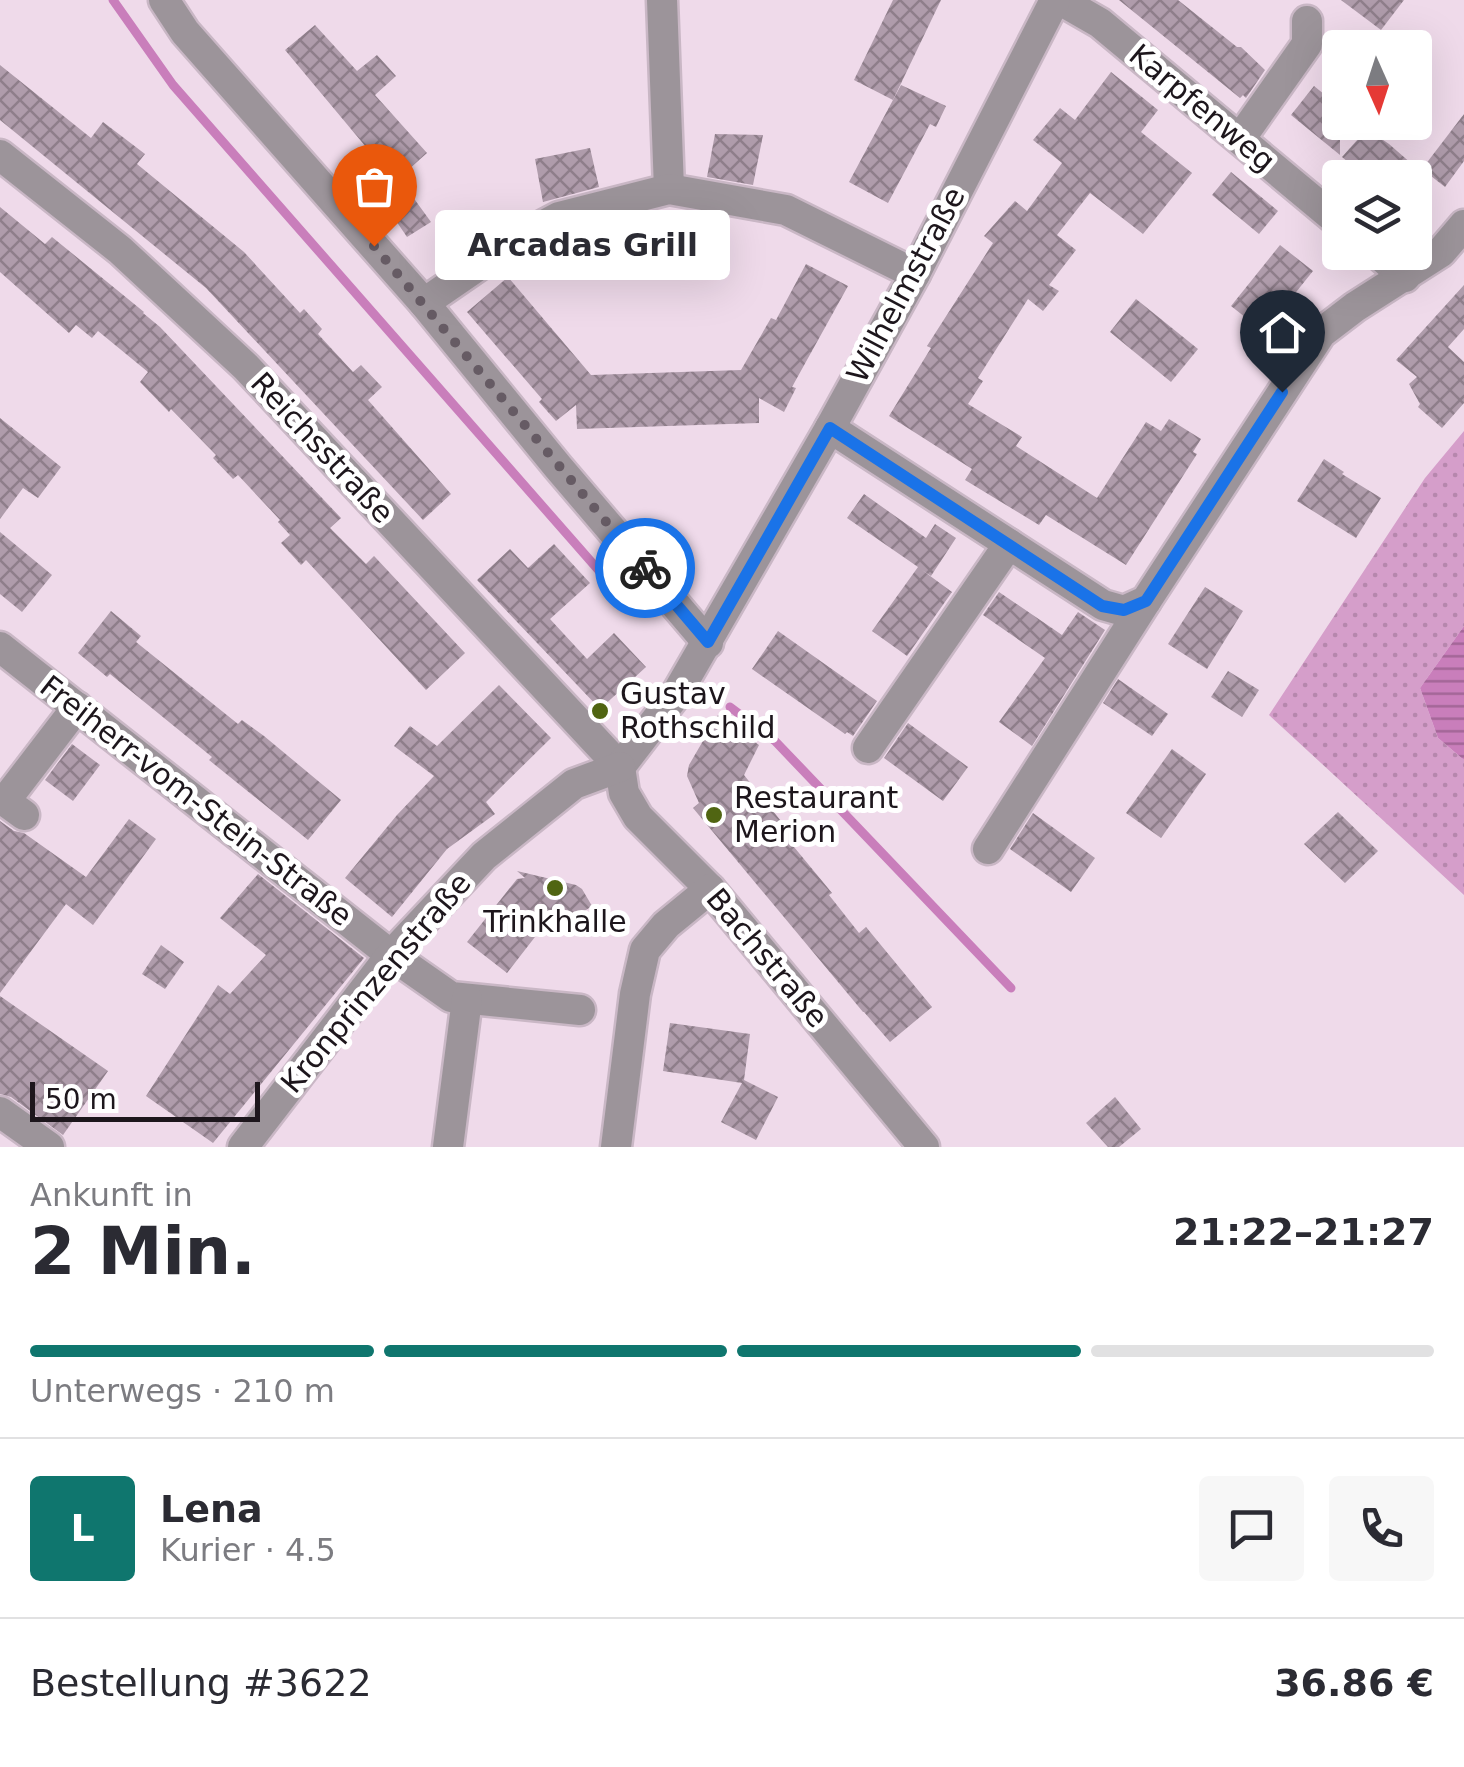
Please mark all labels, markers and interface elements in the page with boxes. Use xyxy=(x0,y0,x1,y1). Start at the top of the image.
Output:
north arrow xyxy=(1322,30,1432,140)
map controls xyxy=(1322,30,1432,270)
street label: Karpfenweg xyxy=(1123,37,1282,179)
pin xyxy=(332,144,417,247)
icon: bag xyxy=(347,159,402,214)
button: layers xyxy=(1322,160,1432,270)
street label: Wilhelmstraße xyxy=(839,181,972,388)
callout: Arcadas Grill xyxy=(434,211,729,281)
text: Arcadas Grill xyxy=(467,226,698,264)
pin xyxy=(1240,290,1325,393)
icon: home xyxy=(1255,305,1310,360)
street label: Reichsstraße xyxy=(244,365,401,530)
courier xyxy=(595,518,695,618)
icon: bike xyxy=(618,541,673,596)
street label: Freiherr-vom-Stein-Straße xyxy=(34,668,359,933)
place label: Gustav Rothschild xyxy=(620,676,775,745)
marker: Gustav Rothschild xyxy=(589,700,611,722)
place label: Restaurant Merion xyxy=(734,780,898,849)
marker: Restaurant Merion xyxy=(703,804,725,826)
street label: Kronprinzenstraße xyxy=(273,866,478,1100)
marker: Trinkhalle xyxy=(544,877,566,899)
street label: Bachstraße xyxy=(699,881,835,1034)
place label: Trinkhalle xyxy=(482,904,627,939)
scale bar xyxy=(30,1077,260,1122)
text: 50 m xyxy=(45,1083,117,1116)
text: Ankunft in xyxy=(30,1176,193,1214)
text: 21:22–21:27 xyxy=(1173,1210,1434,1254)
text: 2 Min. xyxy=(30,1214,256,1289)
text: Unterwegs · 210 m xyxy=(30,1372,335,1410)
button: chat xyxy=(1199,1476,1304,1581)
button: phone xyxy=(1329,1476,1434,1581)
text: Lena xyxy=(160,1487,263,1531)
text: L xyxy=(70,1506,95,1550)
text: Kurier · 4.5 xyxy=(160,1531,336,1569)
text: Bestellung #3622 xyxy=(30,1661,372,1705)
text: 36.86 € xyxy=(1274,1661,1434,1705)

